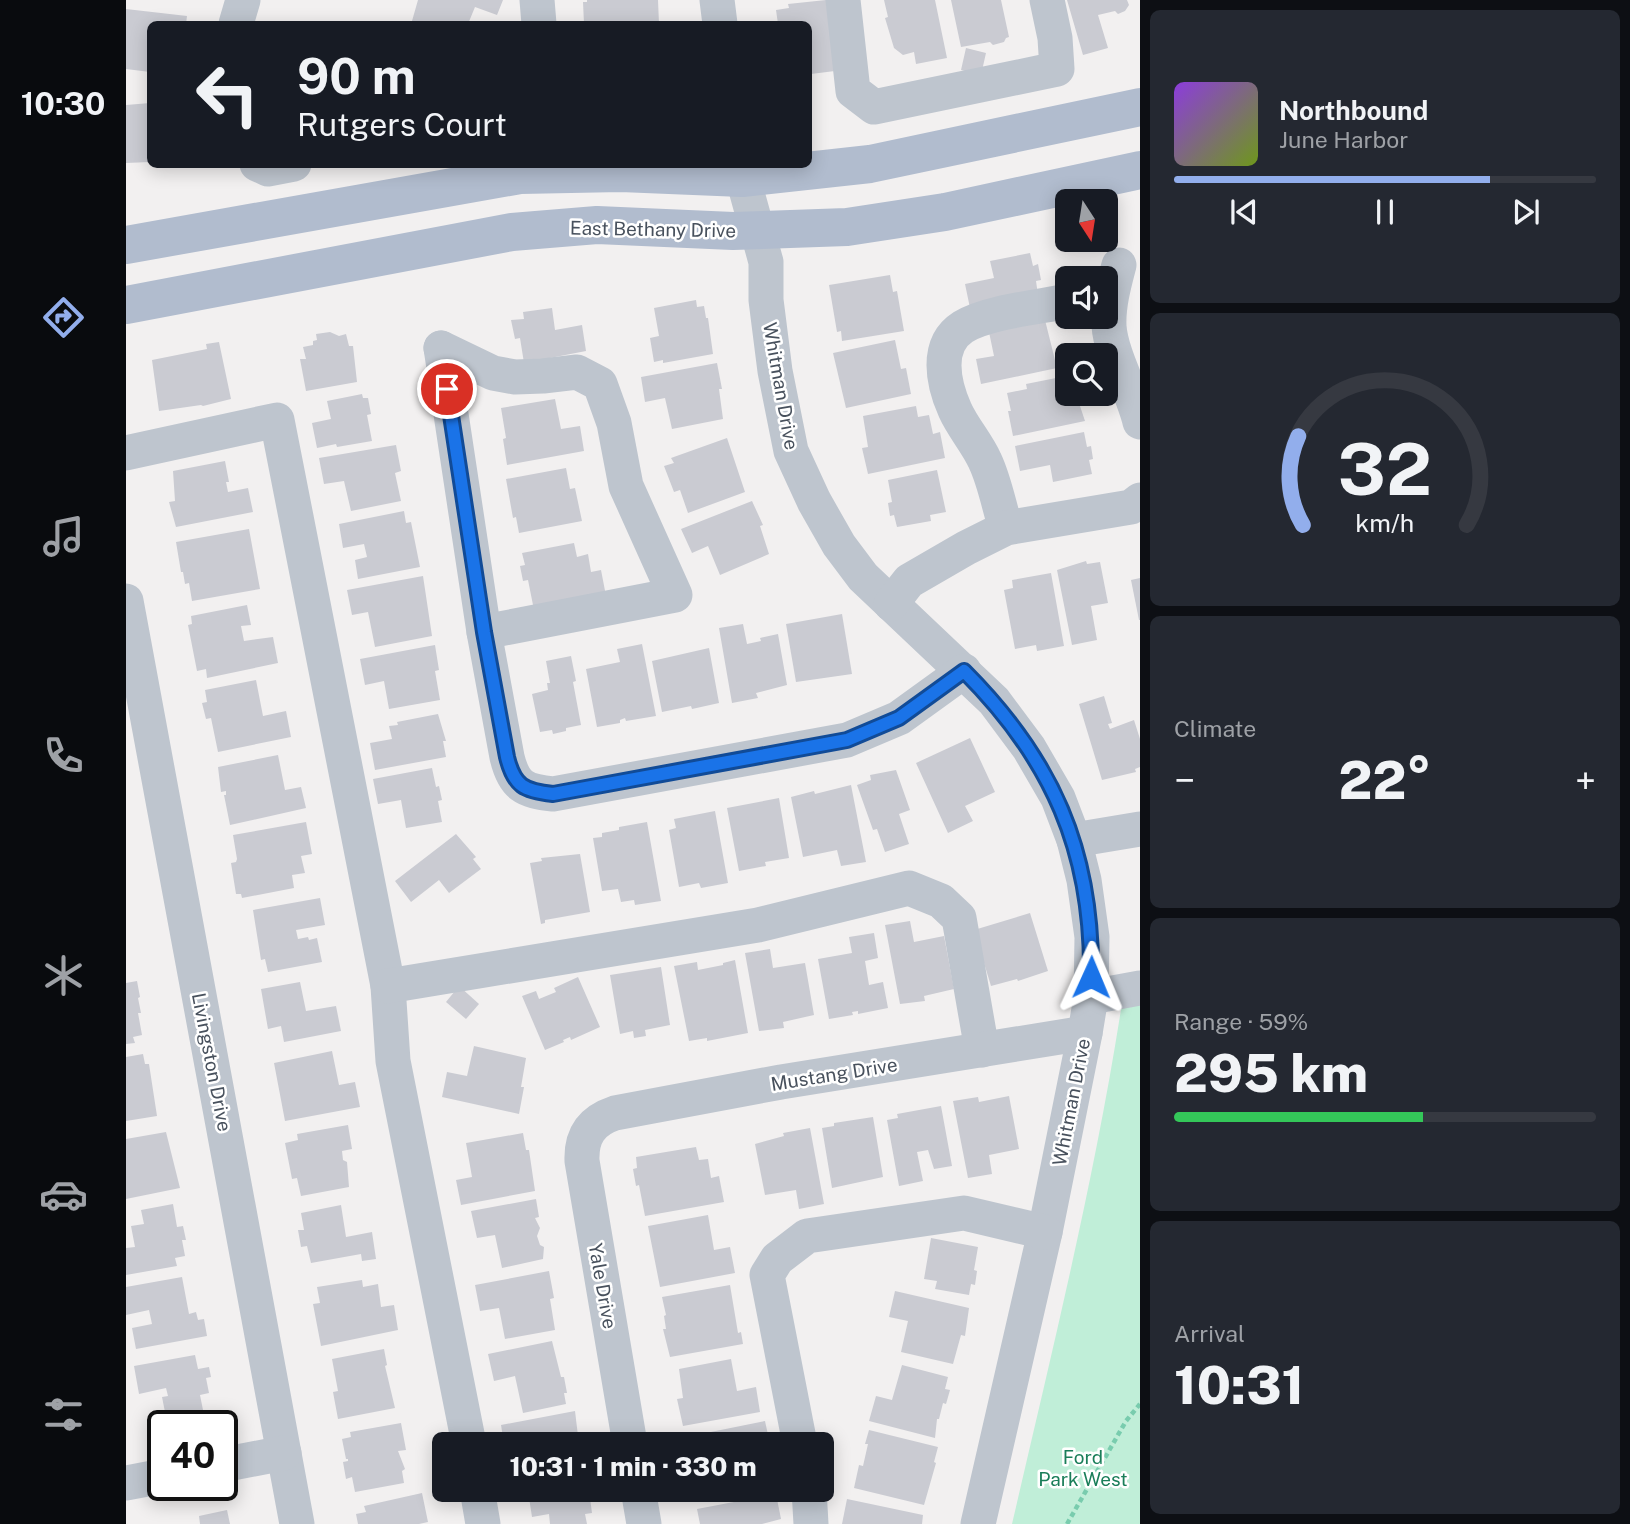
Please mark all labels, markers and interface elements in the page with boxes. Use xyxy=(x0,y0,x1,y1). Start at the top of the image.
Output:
text: 90 m xyxy=(297,47,416,105)
icon: left xyxy=(182,49,273,140)
text: 10:30 xyxy=(21,85,105,122)
text: Northbound xyxy=(1279,95,1428,126)
text: Rutgers Court xyxy=(297,106,507,143)
text: June Harbor xyxy=(1279,126,1408,153)
north arrow xyxy=(1055,189,1118,252)
map controls xyxy=(1055,189,1118,406)
icon: previous xyxy=(1225,193,1263,231)
icon: pause xyxy=(1366,193,1404,231)
icon: next xyxy=(1507,193,1545,231)
street label: East Bethany Drive xyxy=(570,217,736,241)
button: sound xyxy=(1055,266,1118,329)
icon: directions xyxy=(39,293,88,342)
street label: Whitman Drive xyxy=(759,321,803,451)
button: search xyxy=(1055,343,1118,406)
pin xyxy=(417,359,477,419)
icon: arrive xyxy=(428,370,466,408)
text: 32 xyxy=(1338,427,1432,512)
text: km/h xyxy=(1356,508,1414,538)
icon: music xyxy=(39,512,88,561)
text: Climate xyxy=(1174,715,1256,742)
icon: phone xyxy=(39,731,88,780)
text: 22° xyxy=(1339,750,1431,811)
text: − xyxy=(1174,758,1195,803)
text: + xyxy=(1575,758,1596,803)
position arrow xyxy=(1054,940,1128,1014)
icon: climate xyxy=(39,951,88,1000)
street label: Livingston Drive xyxy=(188,991,236,1133)
text: Range · 59% xyxy=(1174,1008,1308,1035)
street label: Whitman Drive xyxy=(1048,1037,1094,1167)
text: 295 km xyxy=(1174,1043,1368,1104)
street label: Mustang Drive xyxy=(769,1053,899,1095)
icon: car xyxy=(39,1170,88,1219)
street label: Yale Drive xyxy=(585,1241,621,1331)
text: Arrival xyxy=(1174,1320,1245,1347)
text: 10:31 xyxy=(1174,1355,1304,1416)
icon: filters xyxy=(39,1390,88,1439)
speed limit sign: 40 xyxy=(147,1410,238,1501)
park label: Ford Park West xyxy=(1038,1446,1128,1490)
text: 10:31 · 1 min · 330 m xyxy=(509,1451,757,1482)

